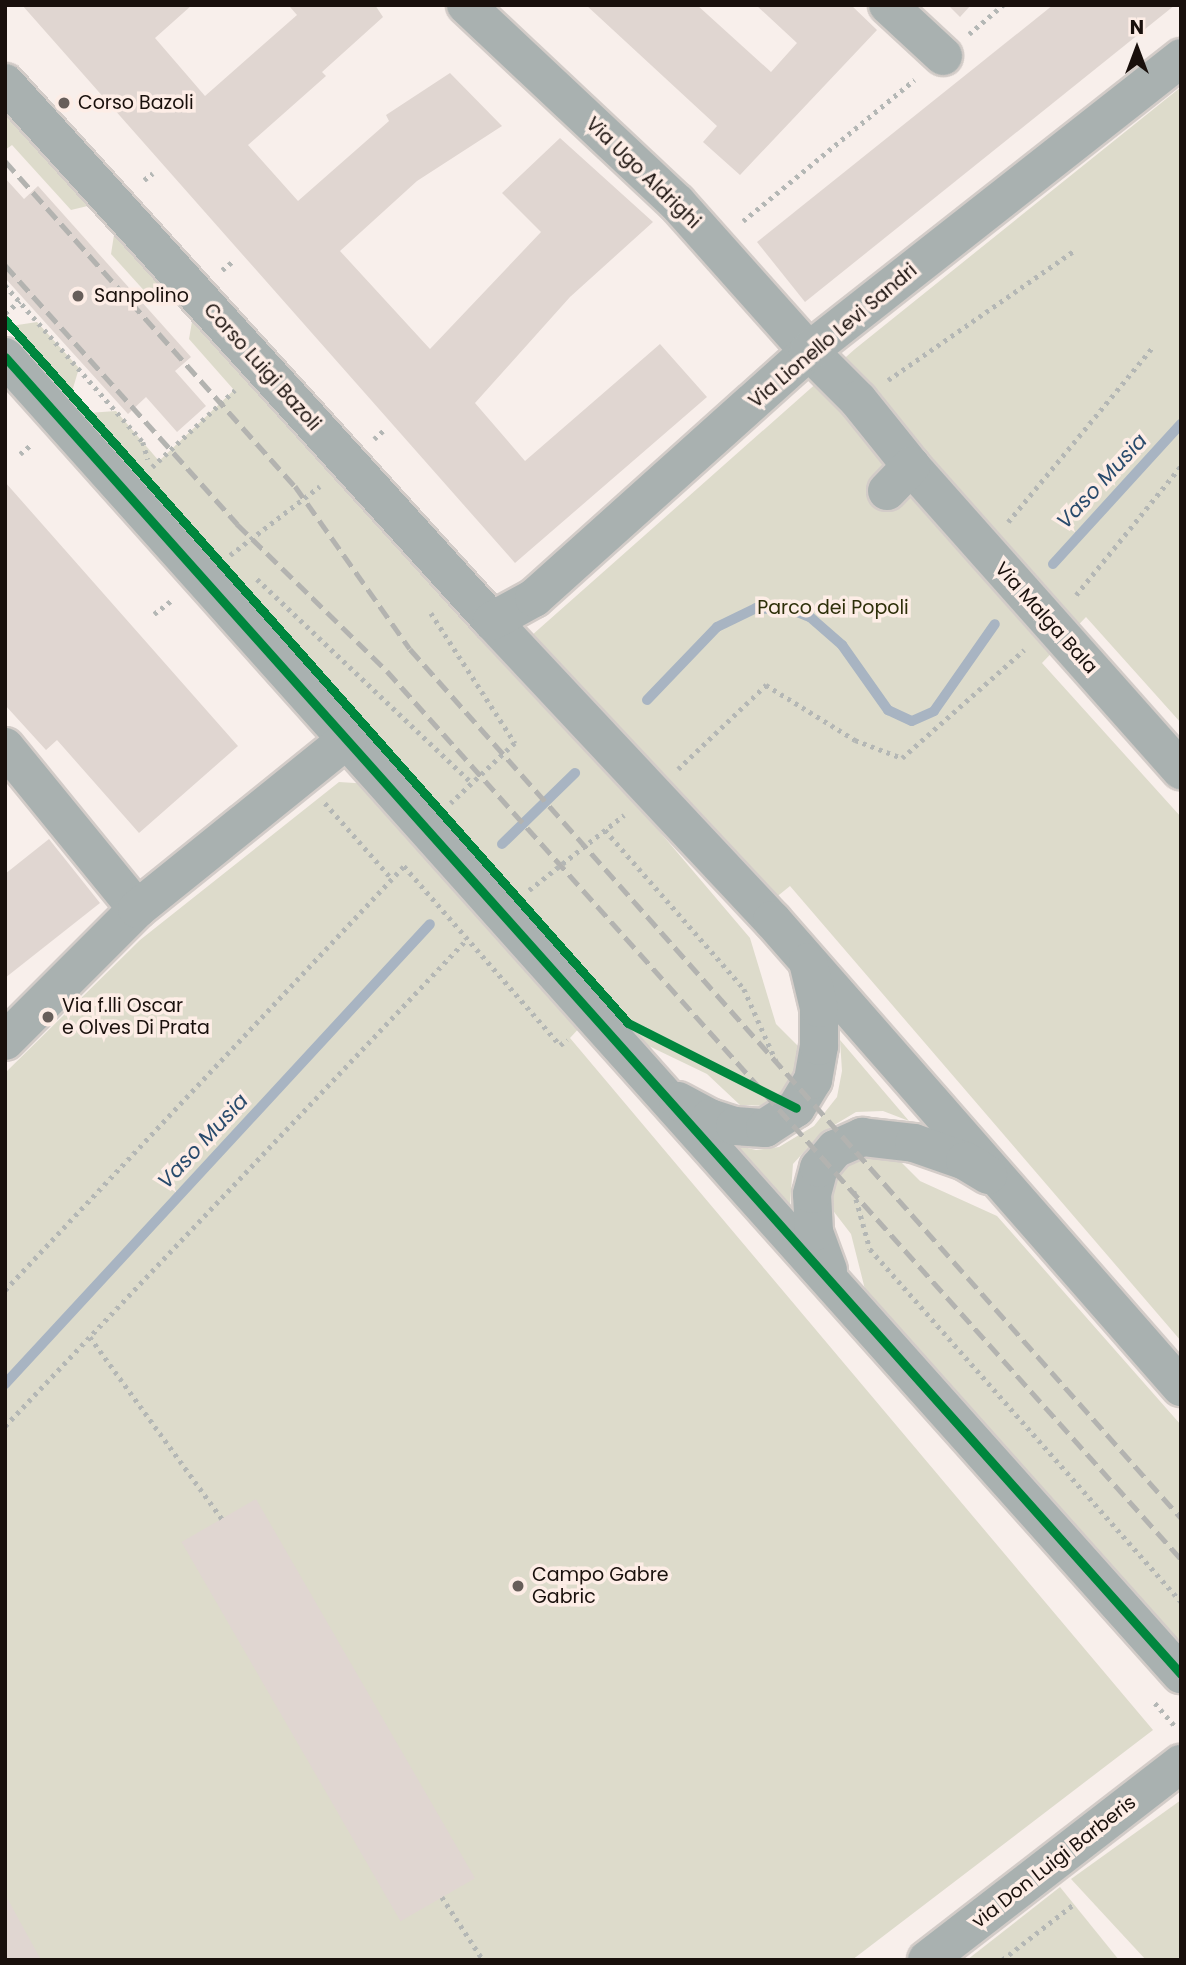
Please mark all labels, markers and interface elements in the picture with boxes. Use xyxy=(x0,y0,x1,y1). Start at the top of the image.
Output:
north arrow xyxy=(1102,14,1172,84)
text: N xyxy=(1130,14,1144,41)
place label: Corso Bazoli xyxy=(78,92,194,114)
marker: Corso Bazoli xyxy=(56,95,72,111)
street label: Via Ugo Aldrighi xyxy=(581,113,705,233)
street label: Via Lionello Levi Sandri xyxy=(744,259,922,413)
place label: Sanpolino xyxy=(94,285,189,307)
marker: Sanpolino xyxy=(68,286,88,306)
street label: Corso Luigi Bazoli xyxy=(199,299,325,435)
water label: Vaso Musia xyxy=(1052,428,1152,534)
street label: Via Malga Bala xyxy=(990,558,1102,678)
park label: Parco dei Popoli xyxy=(757,597,909,619)
place label: Via f.lli Oscar e Olves Di Prata xyxy=(62,995,210,1039)
marker: Via f.lli Oscar e Olves Di Prata xyxy=(40,1009,56,1025)
water label: Vaso Musia xyxy=(153,1088,253,1194)
place label: Campo Gabre Gabric xyxy=(532,1564,668,1608)
marker: Campo Gabre Gabric xyxy=(510,1578,526,1594)
street label: via Don Luigi Barberis xyxy=(968,1791,1140,1933)

